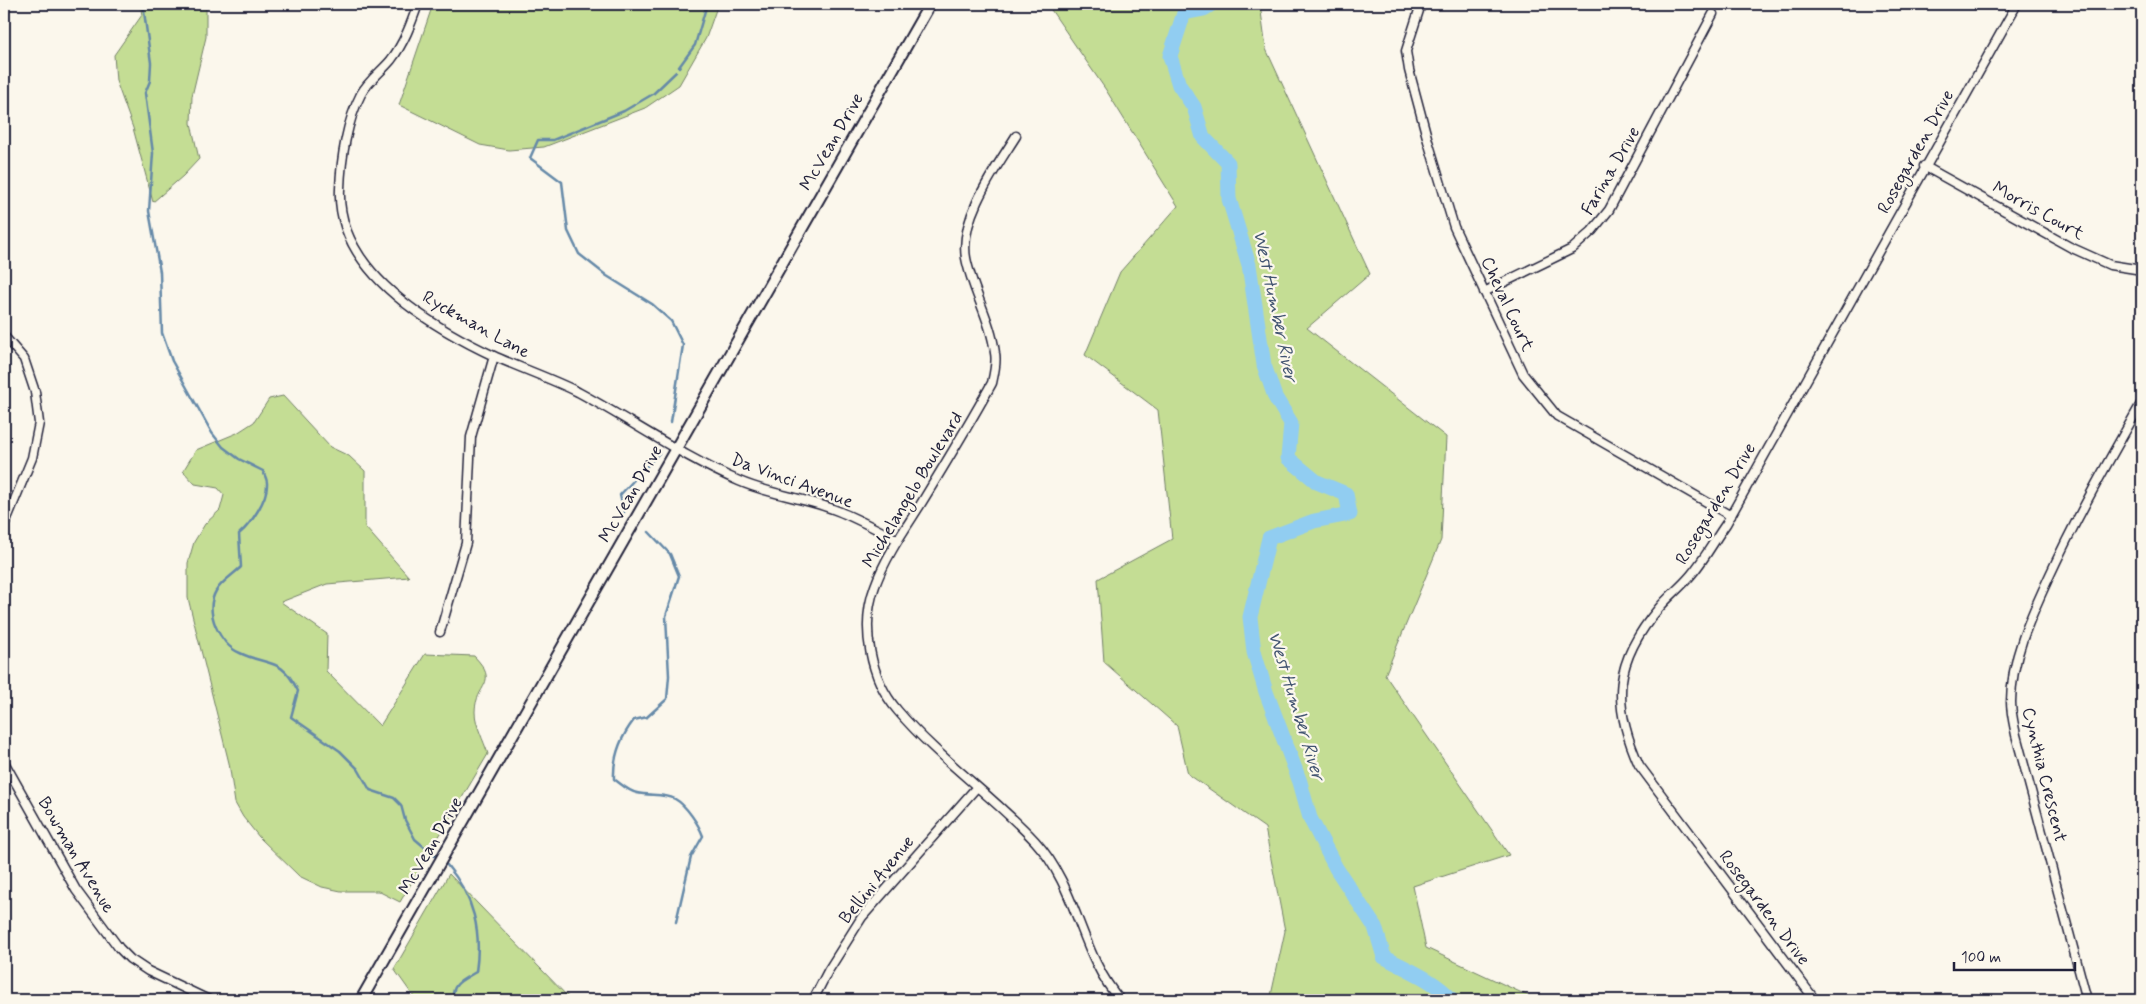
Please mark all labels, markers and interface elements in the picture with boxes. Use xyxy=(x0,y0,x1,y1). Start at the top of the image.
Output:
street label: Rosegarden Drive xyxy=(1872,86,1961,219)
street label: McVean Drive xyxy=(794,89,870,195)
street label: Farina Drive xyxy=(1576,122,1646,220)
street label: Morris Court xyxy=(1988,176,2089,246)
water label: West Humber River xyxy=(1247,228,1304,386)
street label: Cheval Court xyxy=(1475,253,1540,356)
street label: Ryckman Lane xyxy=(418,285,534,365)
street label: Michelangelo Boulevard xyxy=(857,407,970,573)
street label: Rosegarden Drive xyxy=(1670,439,1763,570)
street label: McVean Drive xyxy=(593,441,669,547)
street label: Da Vinci Avenue xyxy=(728,448,857,514)
water label: West Humber River xyxy=(1261,629,1331,785)
street label: Cynthia Crescent xyxy=(2016,705,2072,845)
street label: Bowman Avenue xyxy=(32,792,120,918)
street label: McVean Drive xyxy=(393,793,469,899)
street label: Bellini Avenue xyxy=(834,831,920,929)
street label: Rosegarden Drive xyxy=(1712,846,1815,971)
scale bar xyxy=(1954,939,2075,971)
text: 100 m xyxy=(1961,948,2001,968)

